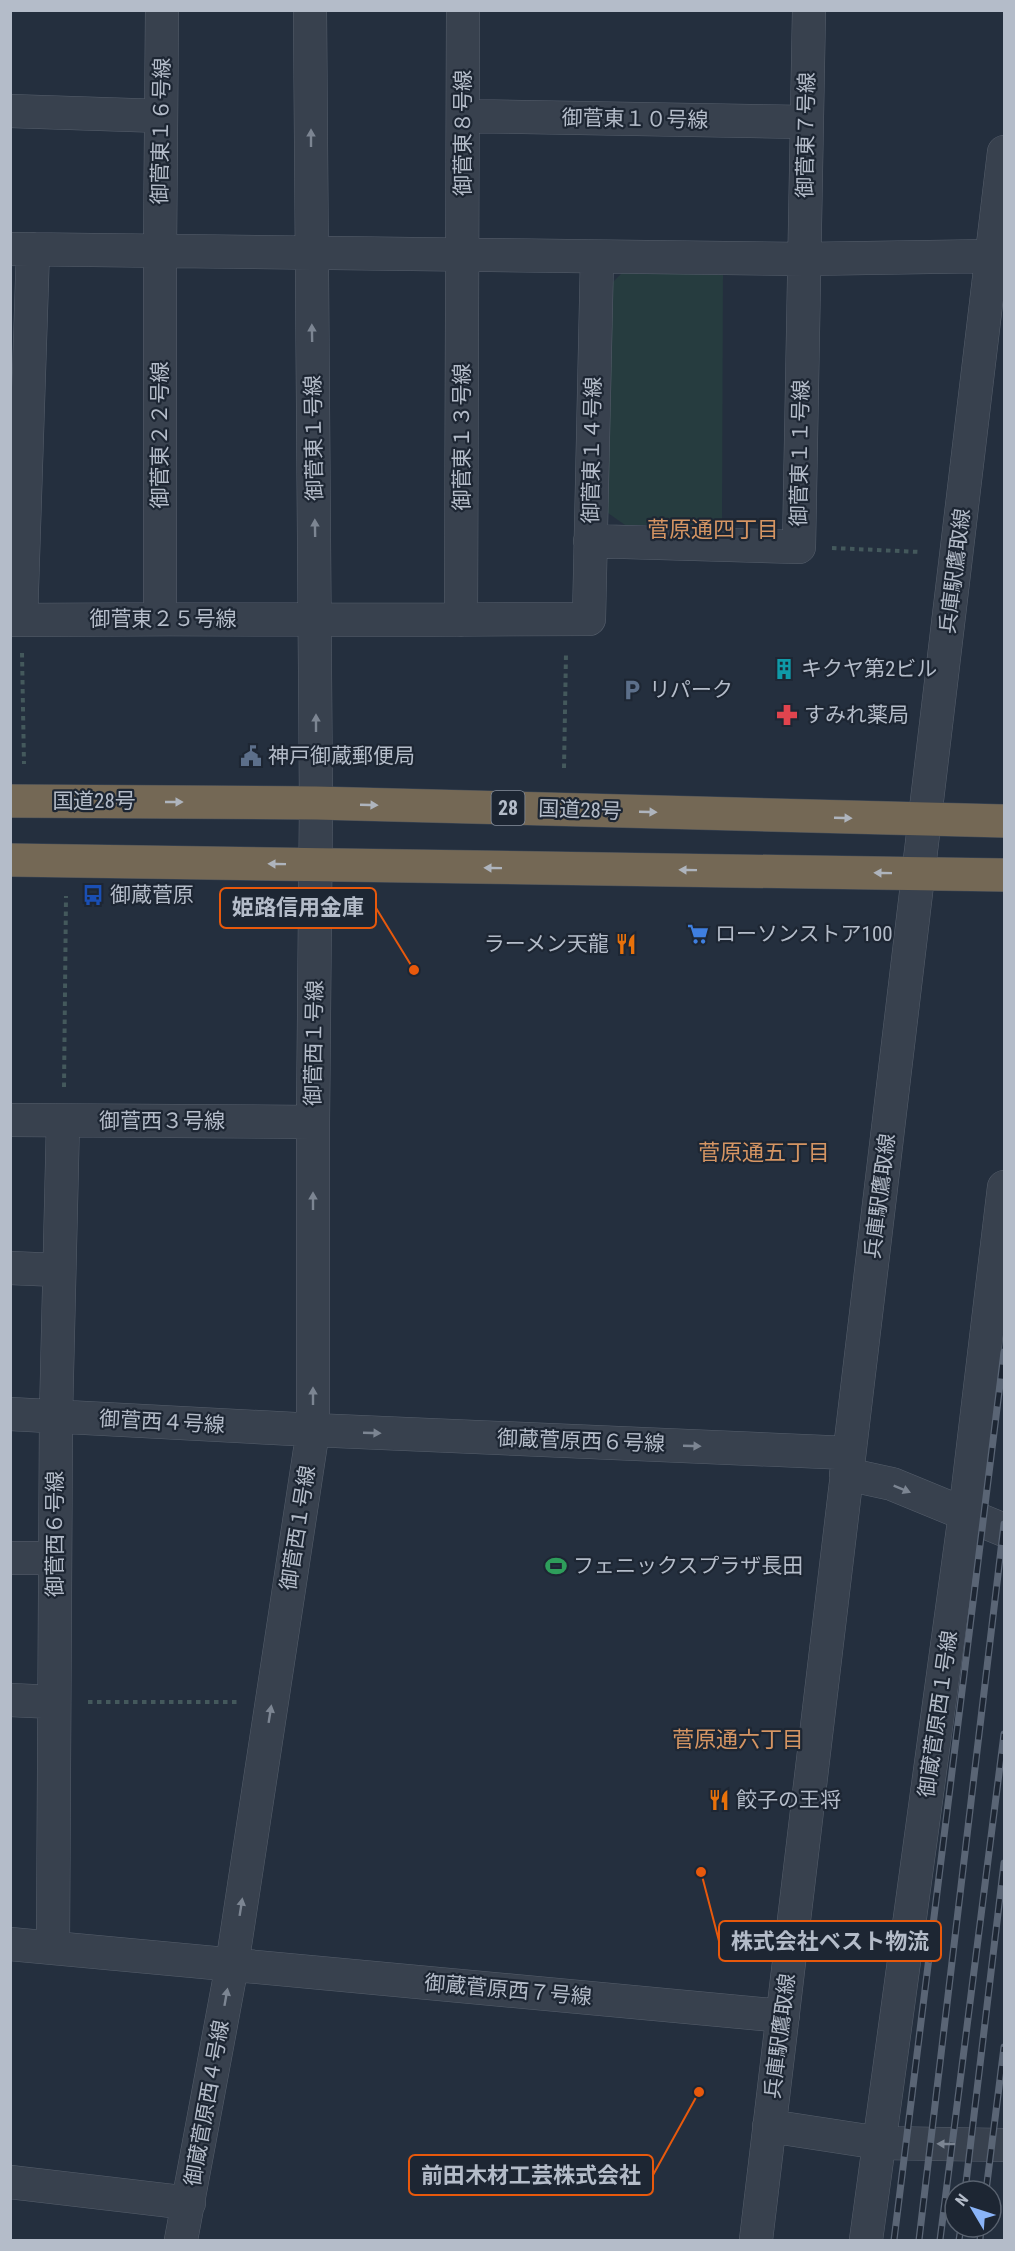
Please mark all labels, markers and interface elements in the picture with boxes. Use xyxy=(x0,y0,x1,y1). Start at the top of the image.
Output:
street label: 御菅東１６号線 xyxy=(148,57,174,205)
street label: 御菅東８号線 xyxy=(451,70,475,196)
street label: 御菅東７号線 xyxy=(793,72,819,198)
street label: 御菅東１０号線 xyxy=(561,106,709,132)
one-way arrow xyxy=(306,128,316,147)
one-way arrow xyxy=(307,323,317,342)
street label: 御菅東２２号線 xyxy=(148,362,172,509)
street label: 御菅東１３号線 xyxy=(450,364,474,511)
street label: 御菅東１号線 xyxy=(301,375,327,501)
street label: 御菅東１４号線 xyxy=(579,376,605,524)
street label: 御菅東１１号線 xyxy=(787,379,813,527)
street label: 兵庫駅鷹取線 xyxy=(935,507,975,635)
district label: 菅原通四丁目 xyxy=(647,517,779,542)
one-way arrow xyxy=(310,518,320,537)
street label: 御菅東２５号線 xyxy=(90,607,237,631)
building icon: キクヤ第2ビル xyxy=(772,657,796,681)
place label: キクヤ第2ビル xyxy=(801,657,937,681)
parking icon: リパーク xyxy=(620,678,644,702)
place label: リパーク xyxy=(649,678,733,702)
pharmacy icon: すみれ薬局 xyxy=(775,703,799,727)
place label: すみれ薬局 xyxy=(804,703,909,727)
one-way arrow xyxy=(311,713,321,732)
public building icon: 神戸御蔵郵便局 xyxy=(239,744,263,768)
place label: 神戸御蔵郵便局 xyxy=(268,744,415,768)
street label: 国道28号 xyxy=(52,789,136,813)
road number: 28 xyxy=(492,791,524,825)
one-way arrow xyxy=(164,797,183,807)
street label: 国道28号 xyxy=(538,797,622,823)
one-way arrow xyxy=(359,800,378,809)
one-way arrow xyxy=(638,808,657,817)
one-way arrow xyxy=(833,813,852,823)
one-way arrow xyxy=(268,859,287,869)
one-way arrow xyxy=(484,863,503,872)
one-way arrow xyxy=(679,865,698,875)
one-way arrow xyxy=(874,868,893,878)
bus stop icon: 御蔵菅原 xyxy=(81,883,105,907)
place label: 御蔵菅原 xyxy=(110,883,194,907)
callout: 姫路信用金庫 xyxy=(220,888,376,928)
text: 姫路信用金庫 xyxy=(232,895,364,920)
supermarket icon: ローソンストア100 xyxy=(686,922,710,946)
place label: ローソンストア100 xyxy=(715,922,893,946)
place label: ラーメン天龍 xyxy=(484,932,609,956)
restaurant icon: ラーメン天龍 xyxy=(614,932,638,956)
street label: 御菅西１号線 xyxy=(301,980,327,1106)
street label: 御菅西３号線 xyxy=(99,1109,225,1133)
street label: 兵庫駅鷹取線 xyxy=(860,1132,900,1260)
district label: 菅原通五丁目 xyxy=(698,1140,830,1165)
one-way arrow xyxy=(308,1192,318,1211)
one-way arrow xyxy=(308,1387,318,1406)
street label: 御菅西４号線 xyxy=(98,1407,226,1437)
street label: 御蔵菅原西６号線 xyxy=(497,1426,665,1456)
one-way arrow xyxy=(362,1428,381,1437)
one-way arrow xyxy=(683,1442,702,1451)
street label: 御菅西１号線 xyxy=(276,1464,320,1592)
street label: 御菅西６号線 xyxy=(43,1471,67,1597)
one-way arrow xyxy=(894,1484,912,1494)
sports icon: フェニックスプラザ長田 xyxy=(544,1554,568,1578)
place label: フェニックスプラザ長田 xyxy=(573,1554,803,1578)
street label: 御蔵菅原西１号線 xyxy=(914,1629,962,1799)
one-way arrow xyxy=(266,1704,275,1723)
district label: 菅原通六丁目 xyxy=(672,1727,804,1752)
restaurant icon: 餃子の王将 xyxy=(707,1788,731,1812)
place label: 餃子の王将 xyxy=(736,1788,841,1812)
one-way arrow xyxy=(237,1897,246,1916)
callout: 株式会社ベスト物流 xyxy=(719,1921,941,1961)
text: 株式会社ベスト物流 xyxy=(731,1929,929,1954)
street label: 御蔵菅原西７号線 xyxy=(423,1971,593,2009)
street label: 兵庫駅鷹取線 xyxy=(760,1972,800,2100)
one-way arrow xyxy=(222,1987,231,2006)
street label: 御蔵菅原西４号線 xyxy=(181,2018,233,2188)
one-way arrow xyxy=(937,2139,956,2149)
callout: 前田木材工芸株式会社 xyxy=(409,2155,653,2195)
text: 前田木材工芸株式会社 xyxy=(421,2163,641,2188)
north arrow xyxy=(943,2179,1003,2239)
text: N xyxy=(951,2190,972,2210)

